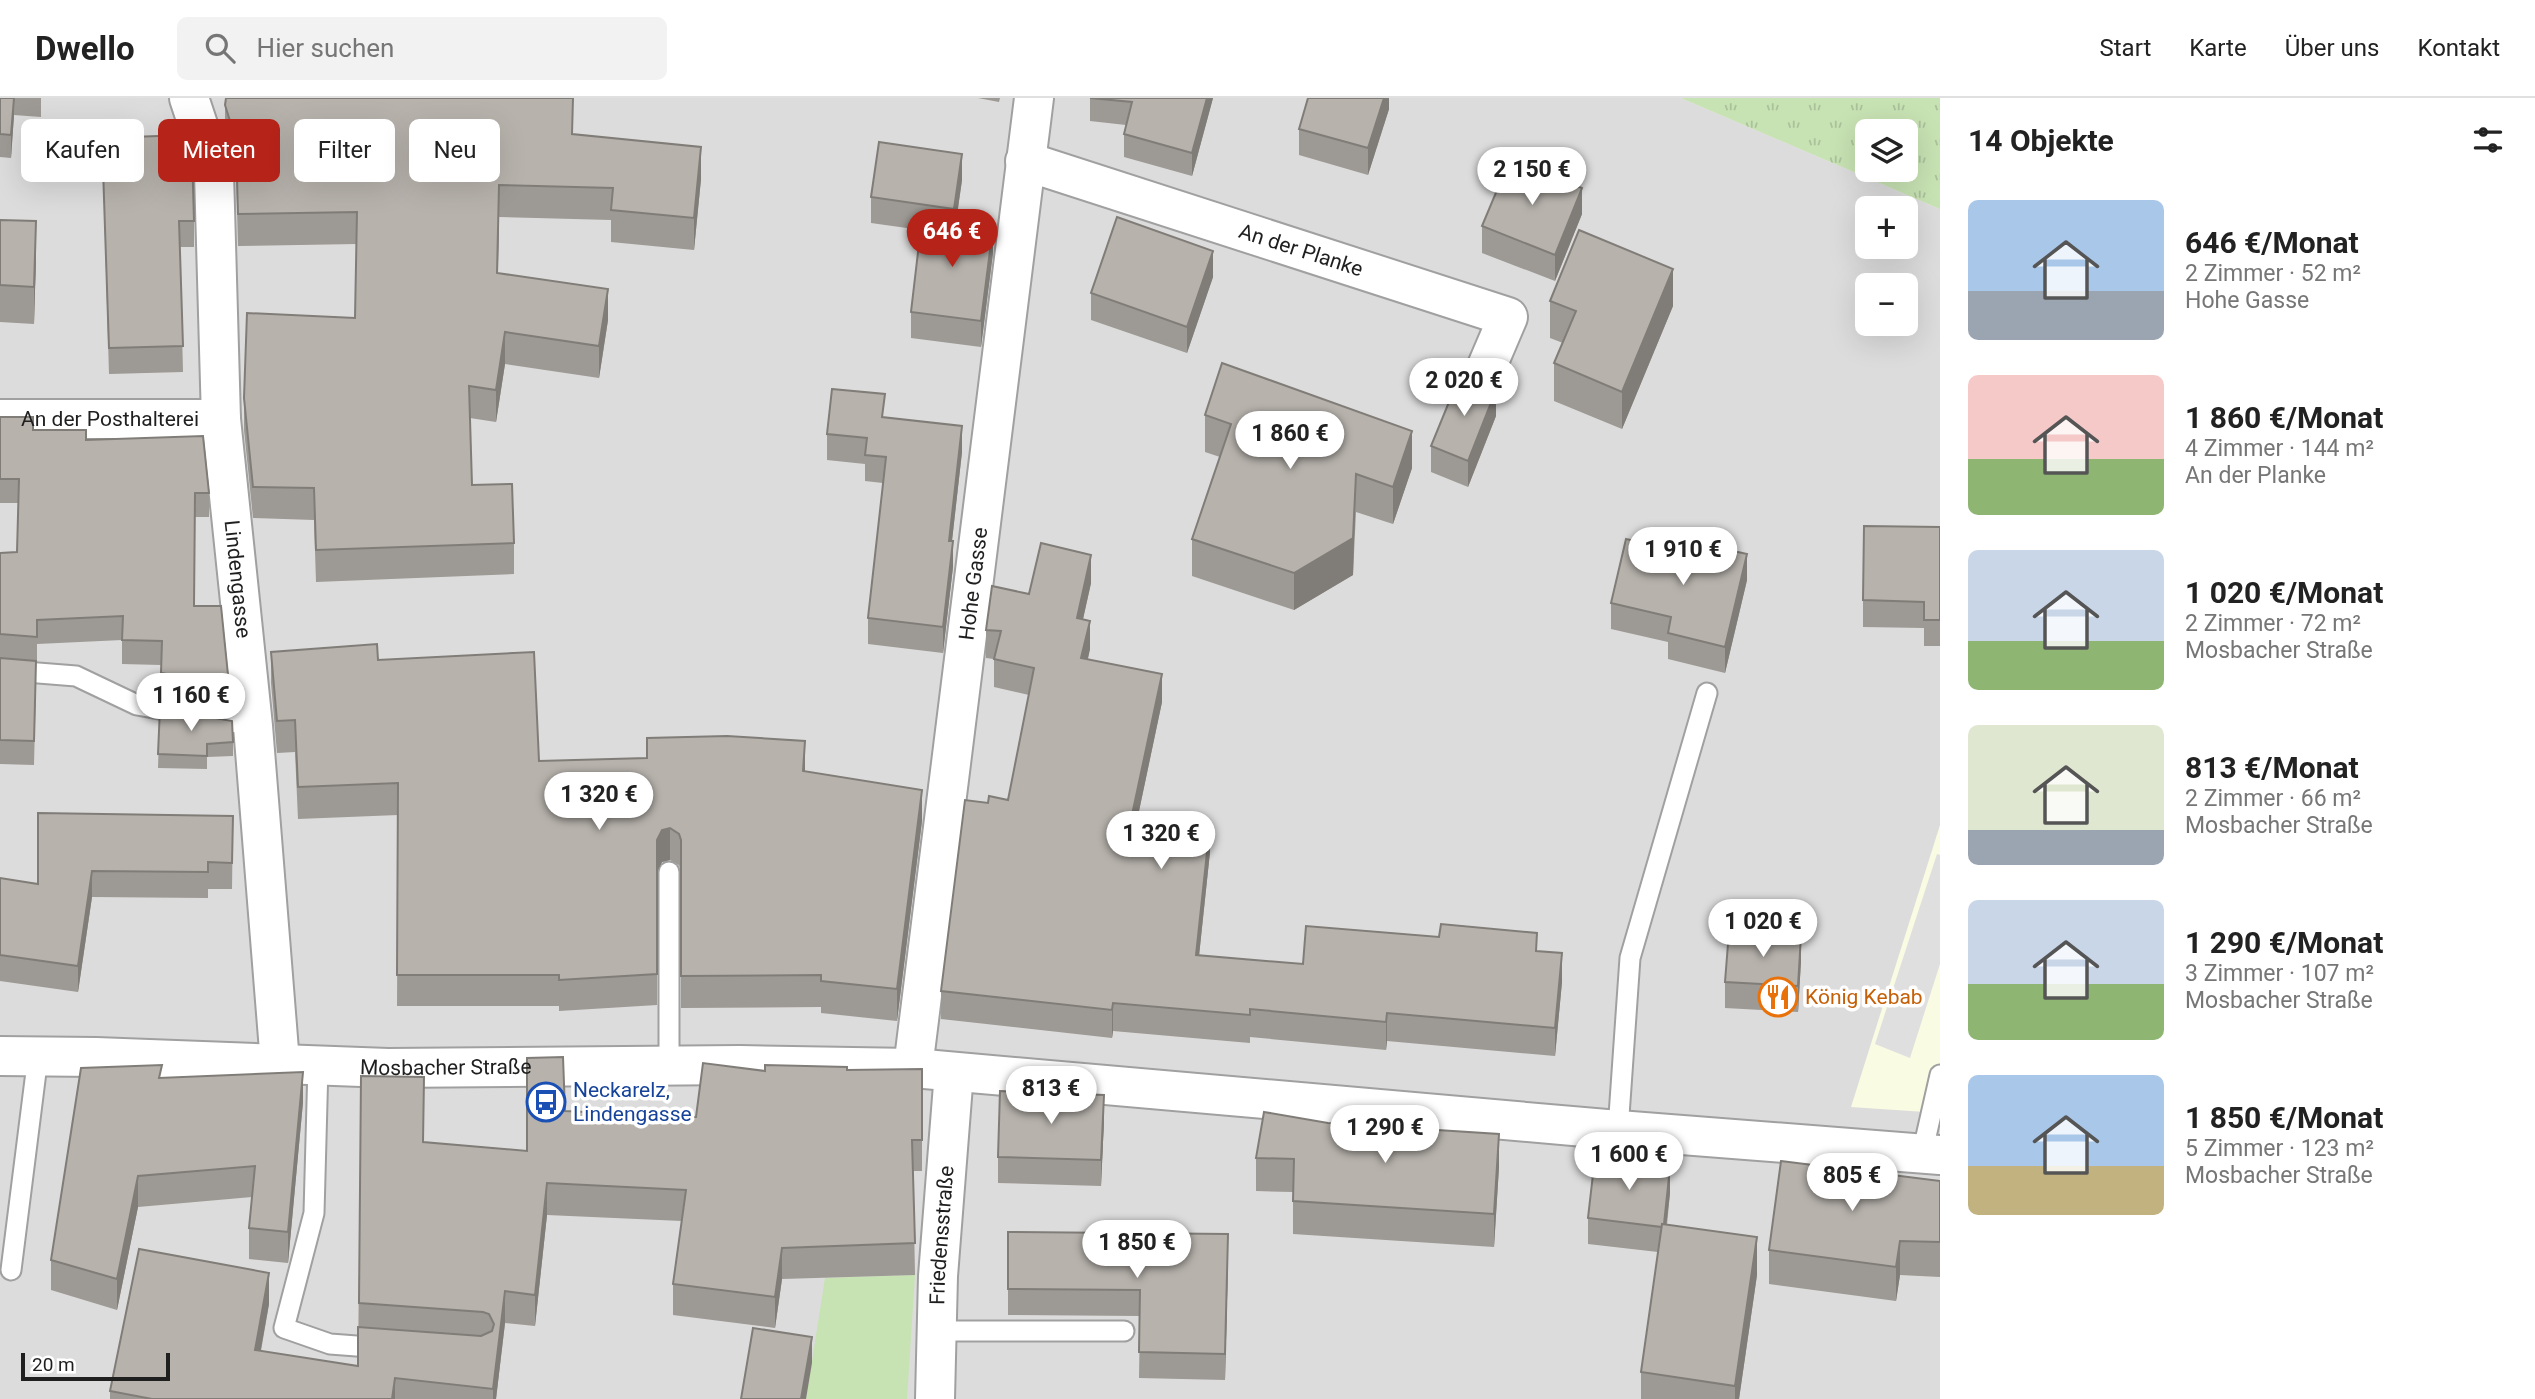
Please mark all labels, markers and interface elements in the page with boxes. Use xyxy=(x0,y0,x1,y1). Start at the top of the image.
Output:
search box xyxy=(177,17,667,80)
text: Dwello xyxy=(35,29,135,68)
icon: search xyxy=(201,29,239,67)
text: Hier suchen xyxy=(257,33,394,63)
text: Start xyxy=(2100,34,2151,62)
text: Karte xyxy=(2189,34,2247,62)
text: Über uns xyxy=(2285,34,2379,62)
text: Kontakt xyxy=(2417,34,2500,62)
chip: Kaufen xyxy=(21,119,144,182)
chip: Mieten xyxy=(158,119,280,182)
chip: Filter xyxy=(294,119,395,182)
chip: Neu xyxy=(409,119,500,182)
map controls xyxy=(1855,119,1918,336)
button: layers xyxy=(1855,119,1918,182)
icon: filters xyxy=(2469,121,2507,159)
text: 14 Objekte xyxy=(1968,123,2114,158)
pin: 2 150 € xyxy=(1467,148,1597,207)
text: 2 150 € xyxy=(1493,156,1571,183)
button: + xyxy=(1855,196,1918,259)
pin: 646 € xyxy=(903,209,1001,269)
text: 646 € xyxy=(923,218,981,245)
street label: An der Planke xyxy=(1236,219,1366,281)
text: 646 €/Monat xyxy=(2185,225,2359,260)
icon: home xyxy=(2024,228,2108,312)
text: 2 Zimmer · 52 m² xyxy=(2185,260,2361,287)
button: − xyxy=(1855,273,1918,336)
text: Hohe Gasse xyxy=(2185,287,2309,314)
pin: 2 020 € xyxy=(1399,358,1529,418)
text: 2 020 € xyxy=(1425,367,1503,394)
text: 1 860 €/Monat xyxy=(2185,400,2383,435)
icon: home xyxy=(2024,403,2108,487)
street label: An der Posthalterei xyxy=(21,407,199,431)
pin: 1 860 € xyxy=(1225,412,1355,471)
text: 1 860 € xyxy=(1251,420,1329,447)
text: 4 Zimmer · 144 m² xyxy=(2185,435,2374,462)
text: An der Planke xyxy=(2185,462,2326,489)
street label: Lindengasse xyxy=(220,519,256,639)
street label: Hohe Gasse xyxy=(954,526,992,642)
pin: 1 910 € xyxy=(1618,528,1748,587)
text: 1 910 € xyxy=(1644,536,1722,563)
text: 1 020 €/Monat xyxy=(2185,575,2383,610)
icon: home xyxy=(2024,578,2108,662)
text: 2 Zimmer · 72 m² xyxy=(2185,610,2361,637)
text: Mosbacher Straße xyxy=(2185,637,2373,664)
pin: 1 160 € xyxy=(126,674,256,733)
text: 1 160 € xyxy=(152,682,230,709)
text: 813 €/Monat xyxy=(2185,750,2359,785)
icon: home xyxy=(2024,753,2108,837)
pin: 1 320 € xyxy=(534,772,664,832)
text: 1 320 € xyxy=(560,781,638,808)
text: 2 Zimmer · 66 m² xyxy=(2185,785,2361,812)
pin: 1 320 € xyxy=(1096,812,1226,871)
text: Mosbacher Straße xyxy=(2185,812,2373,839)
text: 1 320 € xyxy=(1122,820,1200,847)
pin: 1 020 € xyxy=(1698,900,1828,959)
text: 1 020 € xyxy=(1724,908,1802,935)
text: 1 290 €/Monat xyxy=(2185,925,2383,960)
icon: home xyxy=(2024,928,2108,1012)
text: 3 Zimmer · 107 m² xyxy=(2185,960,2374,987)
restaurant icon: König Kebab xyxy=(1757,976,1799,1018)
place label: König Kebab xyxy=(1805,985,1923,1009)
text: Mosbacher Straße xyxy=(2185,987,2373,1014)
street label: Mosbacher Straße xyxy=(360,1055,532,1080)
pin: 813 € xyxy=(1002,1066,1100,1126)
text: 813 € xyxy=(1022,1075,1080,1102)
place label: Neckarelz, Lindengasse xyxy=(573,1078,692,1126)
bus stop icon: Neckarelz, Lindengasse xyxy=(525,1081,567,1123)
text: 1 850 €/Monat xyxy=(2185,1100,2383,1135)
icon: home xyxy=(2024,1103,2108,1187)
pin: 1 290 € xyxy=(1320,1105,1450,1165)
text: 1 290 € xyxy=(1346,1114,1424,1141)
pin: 1 600 € xyxy=(1564,1132,1694,1192)
text: 5 Zimmer · 123 m² xyxy=(2185,1135,2374,1162)
text: 1 600 € xyxy=(1590,1141,1668,1168)
pin: 805 € xyxy=(1803,1154,1901,1213)
text: 805 € xyxy=(1823,1162,1881,1189)
text: Mosbacher Straße xyxy=(2185,1162,2373,1189)
street label: Friedensstraße xyxy=(925,1165,959,1305)
pin: 1 850 € xyxy=(1072,1220,1202,1280)
text: 1 850 € xyxy=(1098,1229,1176,1256)
scale bar xyxy=(21,1350,170,1382)
text: 20 m xyxy=(32,1353,75,1376)

